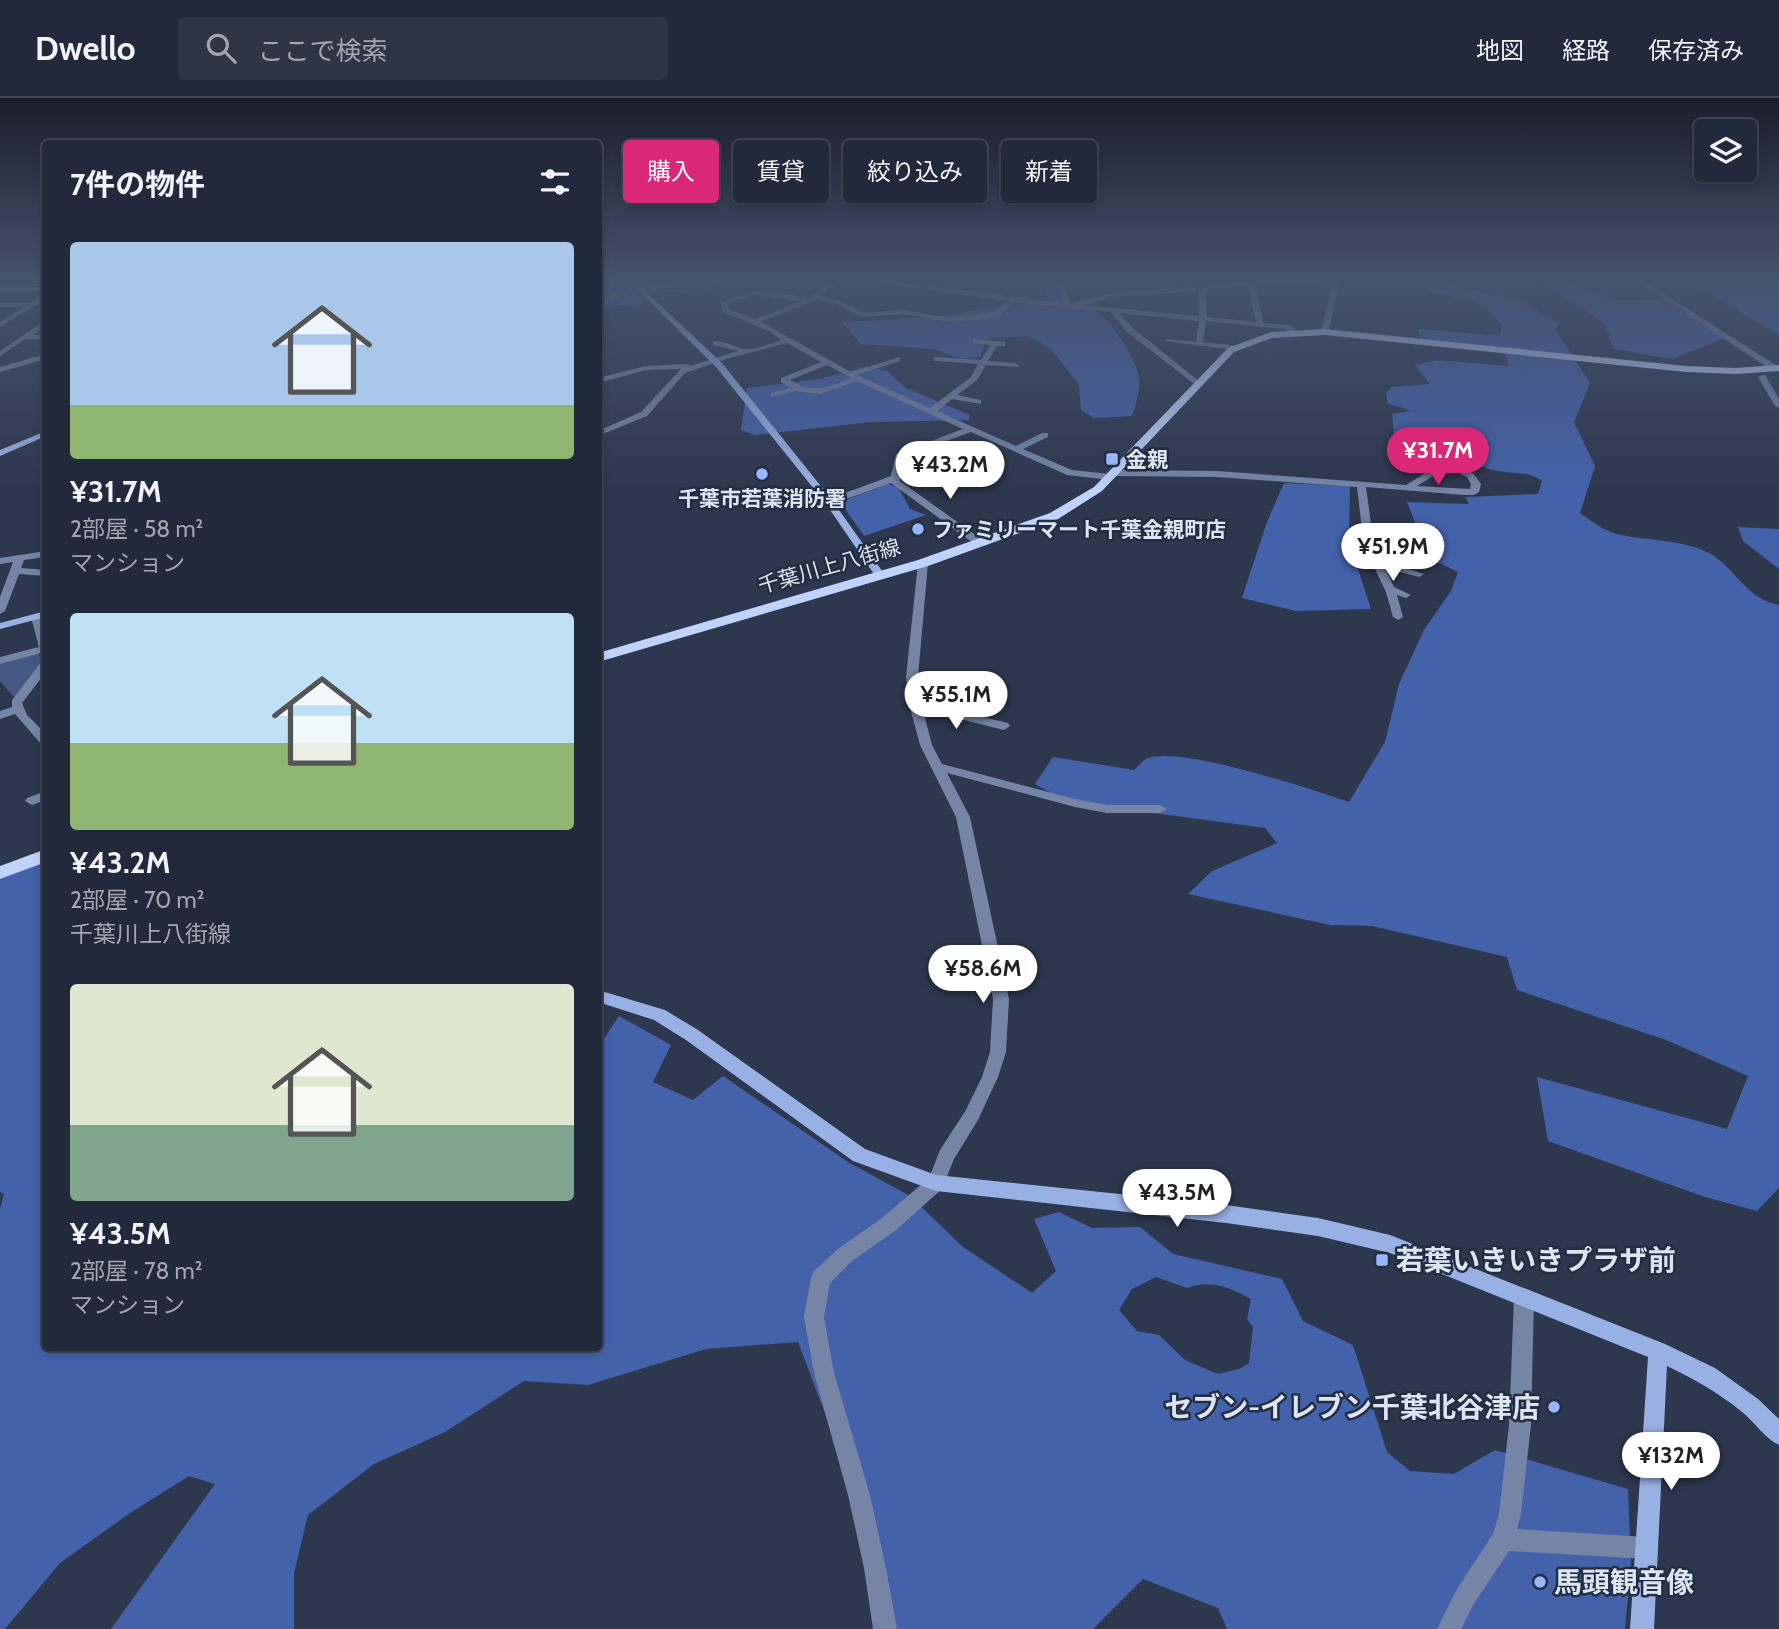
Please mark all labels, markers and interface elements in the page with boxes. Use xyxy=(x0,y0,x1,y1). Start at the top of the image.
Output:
search box xyxy=(178,17,668,80)
text: Dwello xyxy=(35,28,136,68)
icon: search xyxy=(202,29,240,67)
text: ここで検索 xyxy=(258,35,388,67)
text: 地図 xyxy=(1476,36,1524,65)
text: 経路 xyxy=(1562,36,1610,65)
text: 保存済み xyxy=(1648,36,1744,65)
map controls xyxy=(1694,119,1757,182)
button: layers xyxy=(1694,119,1757,182)
chip: 購入 xyxy=(623,140,719,203)
chip: 賃貸 xyxy=(733,140,829,203)
chip: 絞り込み xyxy=(843,140,987,203)
chip: 新着 xyxy=(1001,140,1097,203)
icon: filters xyxy=(536,163,574,201)
text: 7件の物件 xyxy=(70,166,205,203)
icon: home xyxy=(259,287,385,413)
pin: ¥31.7M xyxy=(1381,428,1495,487)
text: ¥31.7M xyxy=(1403,436,1473,464)
pin: ¥43.2M xyxy=(893,442,1007,501)
place label: 金親 xyxy=(1126,447,1168,472)
text: ¥43.2M xyxy=(911,450,989,478)
marker: 金親 xyxy=(1104,451,1120,467)
marker: 千葉市若葉消防署 xyxy=(754,466,770,482)
text: ¥31.7M xyxy=(70,473,162,510)
place label: 千葉市若葉消防署 xyxy=(678,486,846,511)
text: 2部屋 · 58 m² xyxy=(70,515,203,543)
place label: ファミリーマート千葉金親町店 xyxy=(932,517,1226,542)
marker: ファミリーマート千葉金親町店 xyxy=(910,521,926,537)
pin: ¥51.9M xyxy=(1336,524,1450,583)
text: ¥51.9M xyxy=(1357,532,1429,560)
street label: 千葉川上八街線 xyxy=(755,534,903,598)
text: マンション xyxy=(70,549,185,577)
icon: home xyxy=(259,658,385,784)
pin: ¥55.1M xyxy=(899,672,1013,731)
text: ¥55.1M xyxy=(921,680,991,708)
text: ¥43.2M xyxy=(70,844,170,881)
text: 2部屋 · 70 m² xyxy=(70,886,204,914)
text: 千葉川上八街線 xyxy=(70,920,231,948)
pin: ¥58.6M xyxy=(926,946,1040,1005)
text: ¥58.6M xyxy=(944,954,1022,982)
icon: home xyxy=(259,1029,385,1155)
pin: ¥43.5M xyxy=(1120,1170,1234,1229)
text: ¥43.5M xyxy=(1138,1178,1216,1206)
text: ¥43.5M xyxy=(70,1215,171,1252)
place label: 若葉いきいきプラザ前 xyxy=(1396,1243,1676,1277)
marker: 若葉いきいきプラザ前 xyxy=(1374,1252,1390,1268)
text: 2部屋 · 78 m² xyxy=(70,1257,202,1285)
text: マンション xyxy=(70,1291,185,1319)
place label: セブン-イレブン千葉北谷津店 xyxy=(1164,1390,1540,1424)
marker: セブン-イレブン千葉北谷津店 xyxy=(1546,1399,1562,1415)
pin: ¥132M xyxy=(1622,1432,1720,1492)
text: ¥132M xyxy=(1638,1441,1704,1469)
place label: 馬頭観音像 xyxy=(1554,1565,1694,1599)
marker: 馬頭観音像 xyxy=(1532,1574,1548,1590)

